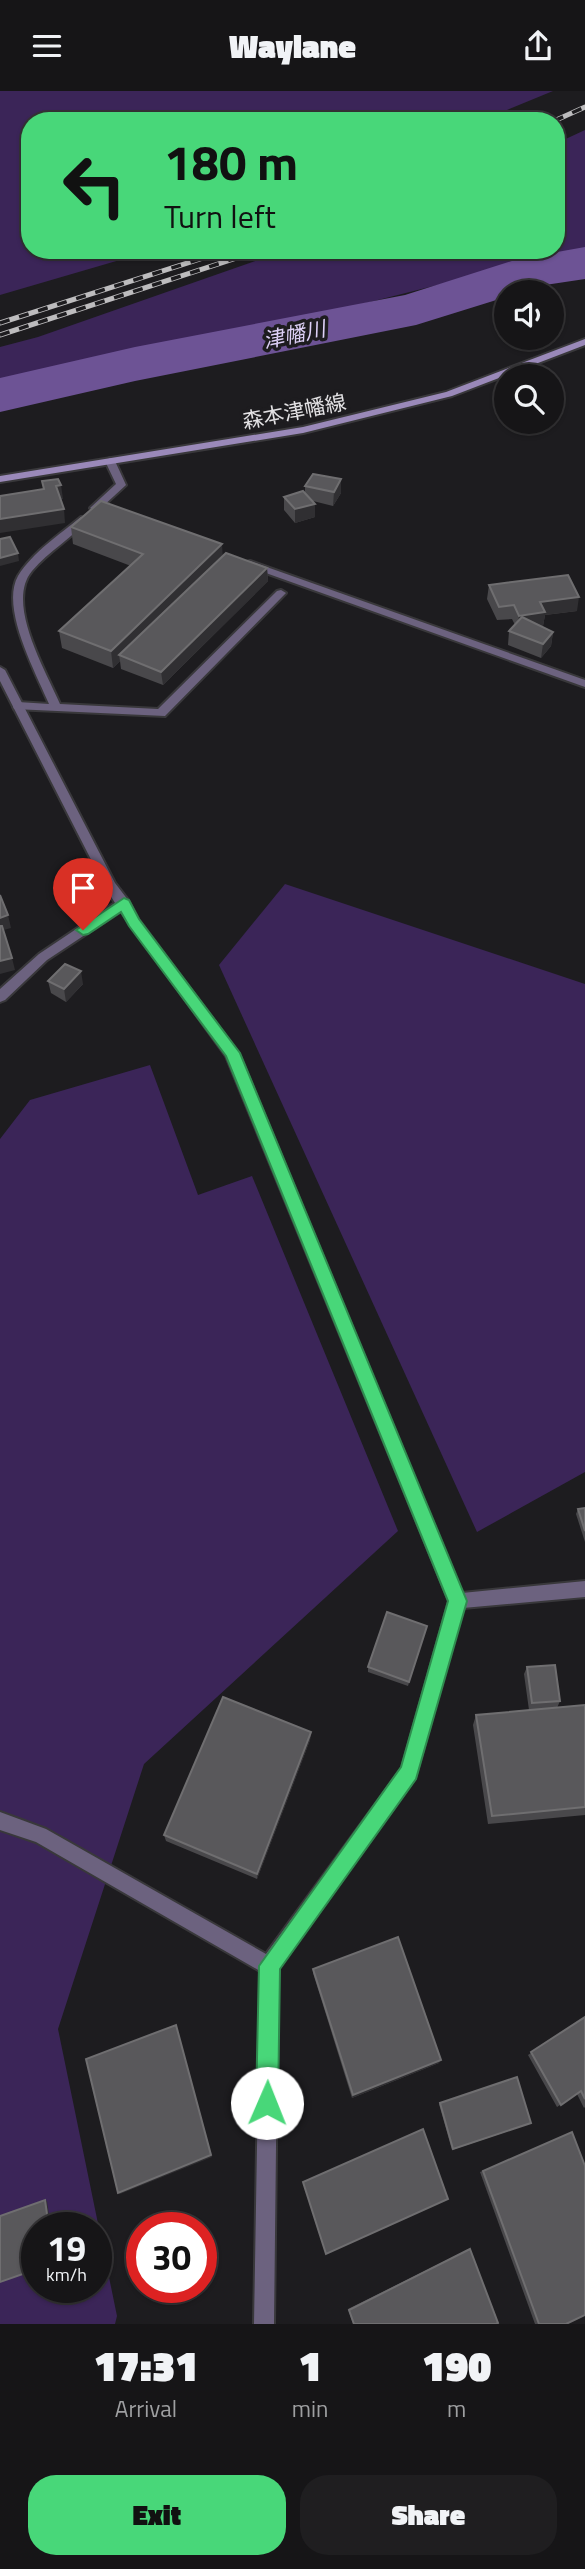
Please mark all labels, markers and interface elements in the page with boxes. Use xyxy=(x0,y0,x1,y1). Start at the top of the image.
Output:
text: Waylane xyxy=(229,22,356,70)
icon: menu xyxy=(28,27,66,65)
icon: share xyxy=(519,27,557,65)
text: 180 m xyxy=(164,124,298,199)
icon: left xyxy=(49,140,140,231)
text: Turn left xyxy=(164,192,276,240)
map controls xyxy=(494,280,564,434)
button: sound xyxy=(494,280,564,350)
water label: 津幡川 xyxy=(260,311,330,356)
button: search xyxy=(494,364,564,434)
street label: 森本津幡線 xyxy=(239,385,349,437)
pin xyxy=(53,858,113,930)
icon: arrive xyxy=(64,869,102,907)
position arrow xyxy=(230,2066,304,2140)
speed limit sign: 30 xyxy=(126,2212,217,2303)
text: 19 xyxy=(47,2221,86,2275)
text: km/h xyxy=(46,2261,87,2288)
text: 17:31 xyxy=(94,2333,198,2397)
text: 1 xyxy=(299,2333,322,2397)
text: 190 xyxy=(422,2333,491,2397)
text: Arrival xyxy=(115,2391,177,2426)
text: min xyxy=(292,2391,328,2426)
text: m xyxy=(447,2391,466,2426)
button: Exit xyxy=(28,2475,286,2555)
button: Share xyxy=(300,2475,557,2555)

